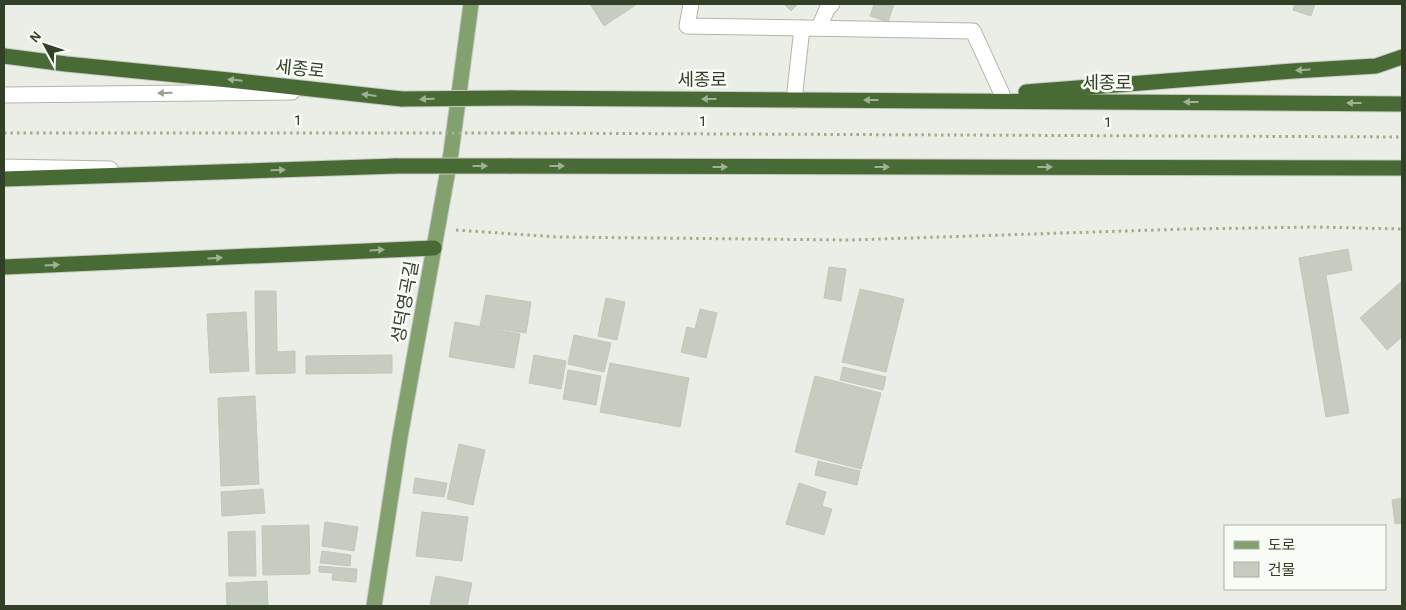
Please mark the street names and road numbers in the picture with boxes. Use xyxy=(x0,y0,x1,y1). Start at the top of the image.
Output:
street label: 세종로 xyxy=(274,56,326,82)
street label: 세종로 xyxy=(677,70,727,90)
street label: 세종로 xyxy=(1082,73,1132,93)
street label: 1 xyxy=(295,111,301,129)
street label: 1 xyxy=(700,112,706,130)
street label: 1 xyxy=(1105,113,1111,131)
street label: 성덕영곡길 xyxy=(388,259,422,345)

